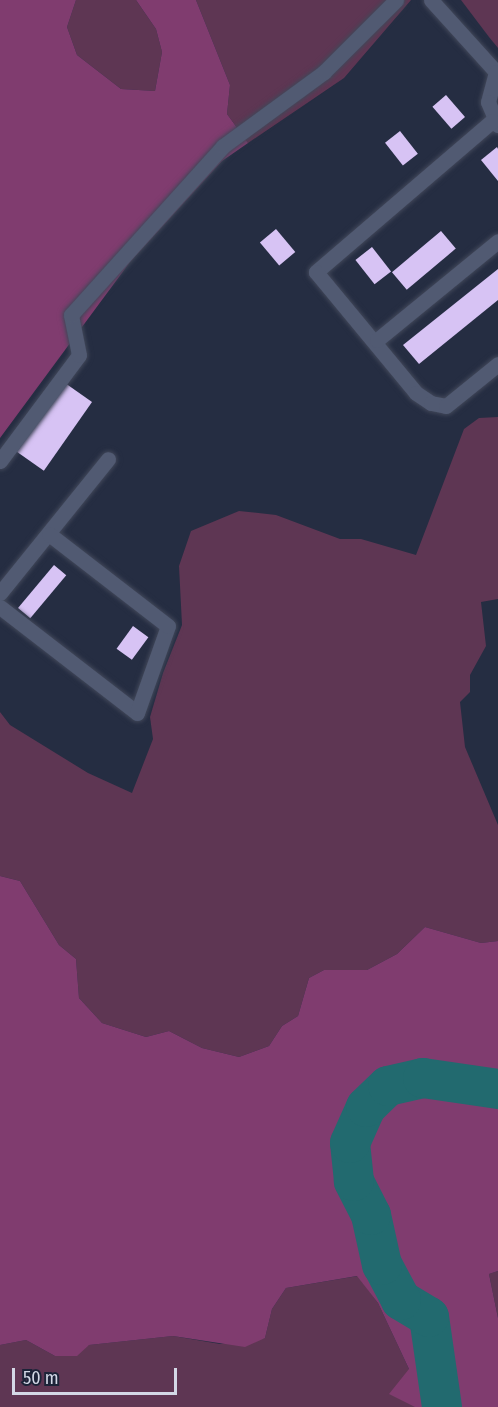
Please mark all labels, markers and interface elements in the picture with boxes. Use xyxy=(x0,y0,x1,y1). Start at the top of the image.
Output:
scale bar xyxy=(15,1356,180,1394)
text: 50 m xyxy=(23,1367,59,1389)

